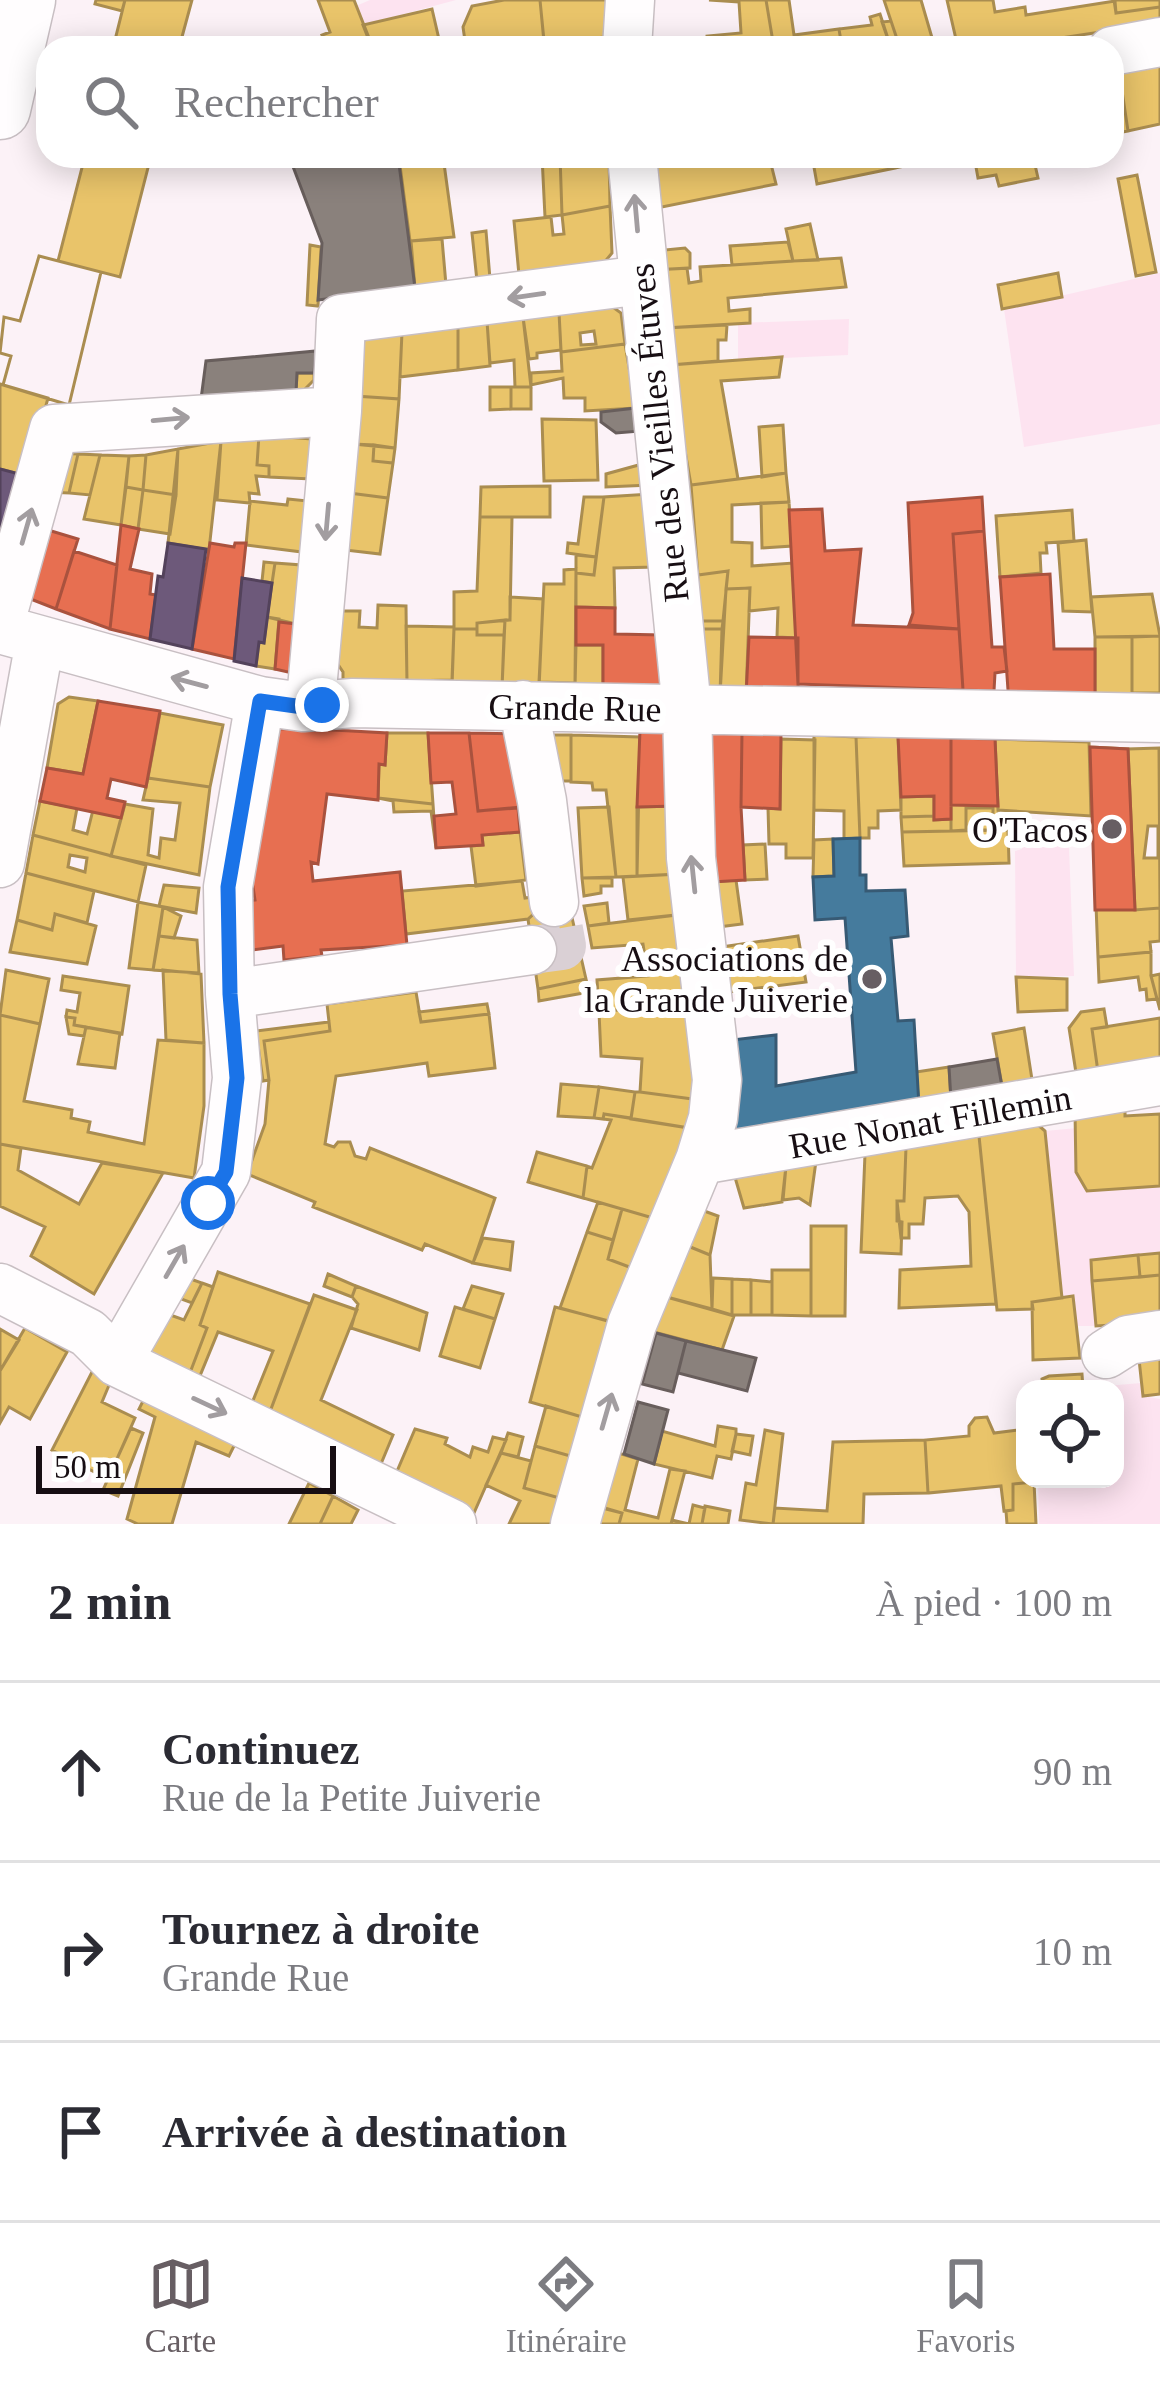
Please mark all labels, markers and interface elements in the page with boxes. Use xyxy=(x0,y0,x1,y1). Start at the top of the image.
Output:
search box xyxy=(36,36,1124,168)
icon: search xyxy=(78,69,144,135)
text: Rechercher xyxy=(174,77,379,127)
one-way arrow xyxy=(625,194,648,233)
street label: Rue des Vieilles Étuves xyxy=(621,262,697,604)
one-way arrow xyxy=(507,285,546,308)
one-way arrow xyxy=(150,408,189,431)
one-way arrow xyxy=(315,502,338,541)
one-way arrow xyxy=(17,508,39,546)
one-way arrow xyxy=(171,669,209,691)
route end xyxy=(295,678,349,732)
street label: Grande Rue xyxy=(488,686,662,730)
place label: O'Tacos xyxy=(972,810,1088,850)
marker: O'Tacos xyxy=(1099,816,1125,842)
one-way arrow xyxy=(681,855,703,894)
place label: Associations de la Grande Juiverie xyxy=(584,939,848,1020)
marker: Associations de la Grande Juiverie xyxy=(859,966,885,992)
street label: Rue Nonat Fillemin xyxy=(786,1077,1074,1167)
route start xyxy=(181,1176,235,1230)
one-way arrow xyxy=(164,1244,188,1279)
map controls xyxy=(1016,1380,1124,1488)
button: locate xyxy=(1016,1380,1124,1488)
one-way arrow xyxy=(597,1393,619,1431)
one-way arrow xyxy=(191,1396,227,1418)
scale bar xyxy=(36,1440,336,1493)
text: 50 m xyxy=(54,1449,121,1485)
text: 2 min xyxy=(48,1574,171,1630)
text: À pied · 100 m xyxy=(876,1581,1112,1624)
text: Continuez xyxy=(162,1724,360,1774)
icon: ahead xyxy=(48,1739,114,1805)
text: 90 m xyxy=(1033,1750,1112,1793)
text: Rue de la Petite Juiverie xyxy=(162,1776,541,1819)
text: Tournez à droite xyxy=(162,1904,480,1954)
icon: right xyxy=(48,1919,114,1985)
text: 10 m xyxy=(1033,1930,1112,1973)
text: Grande Rue xyxy=(162,1956,349,1999)
icon: arrive xyxy=(48,2099,114,2165)
text: Arrivée à destination xyxy=(162,2107,567,2157)
tab: Carte xyxy=(145,2251,216,2360)
tab: Itinéraire xyxy=(506,2251,627,2360)
tab: Favoris xyxy=(916,2251,1015,2360)

